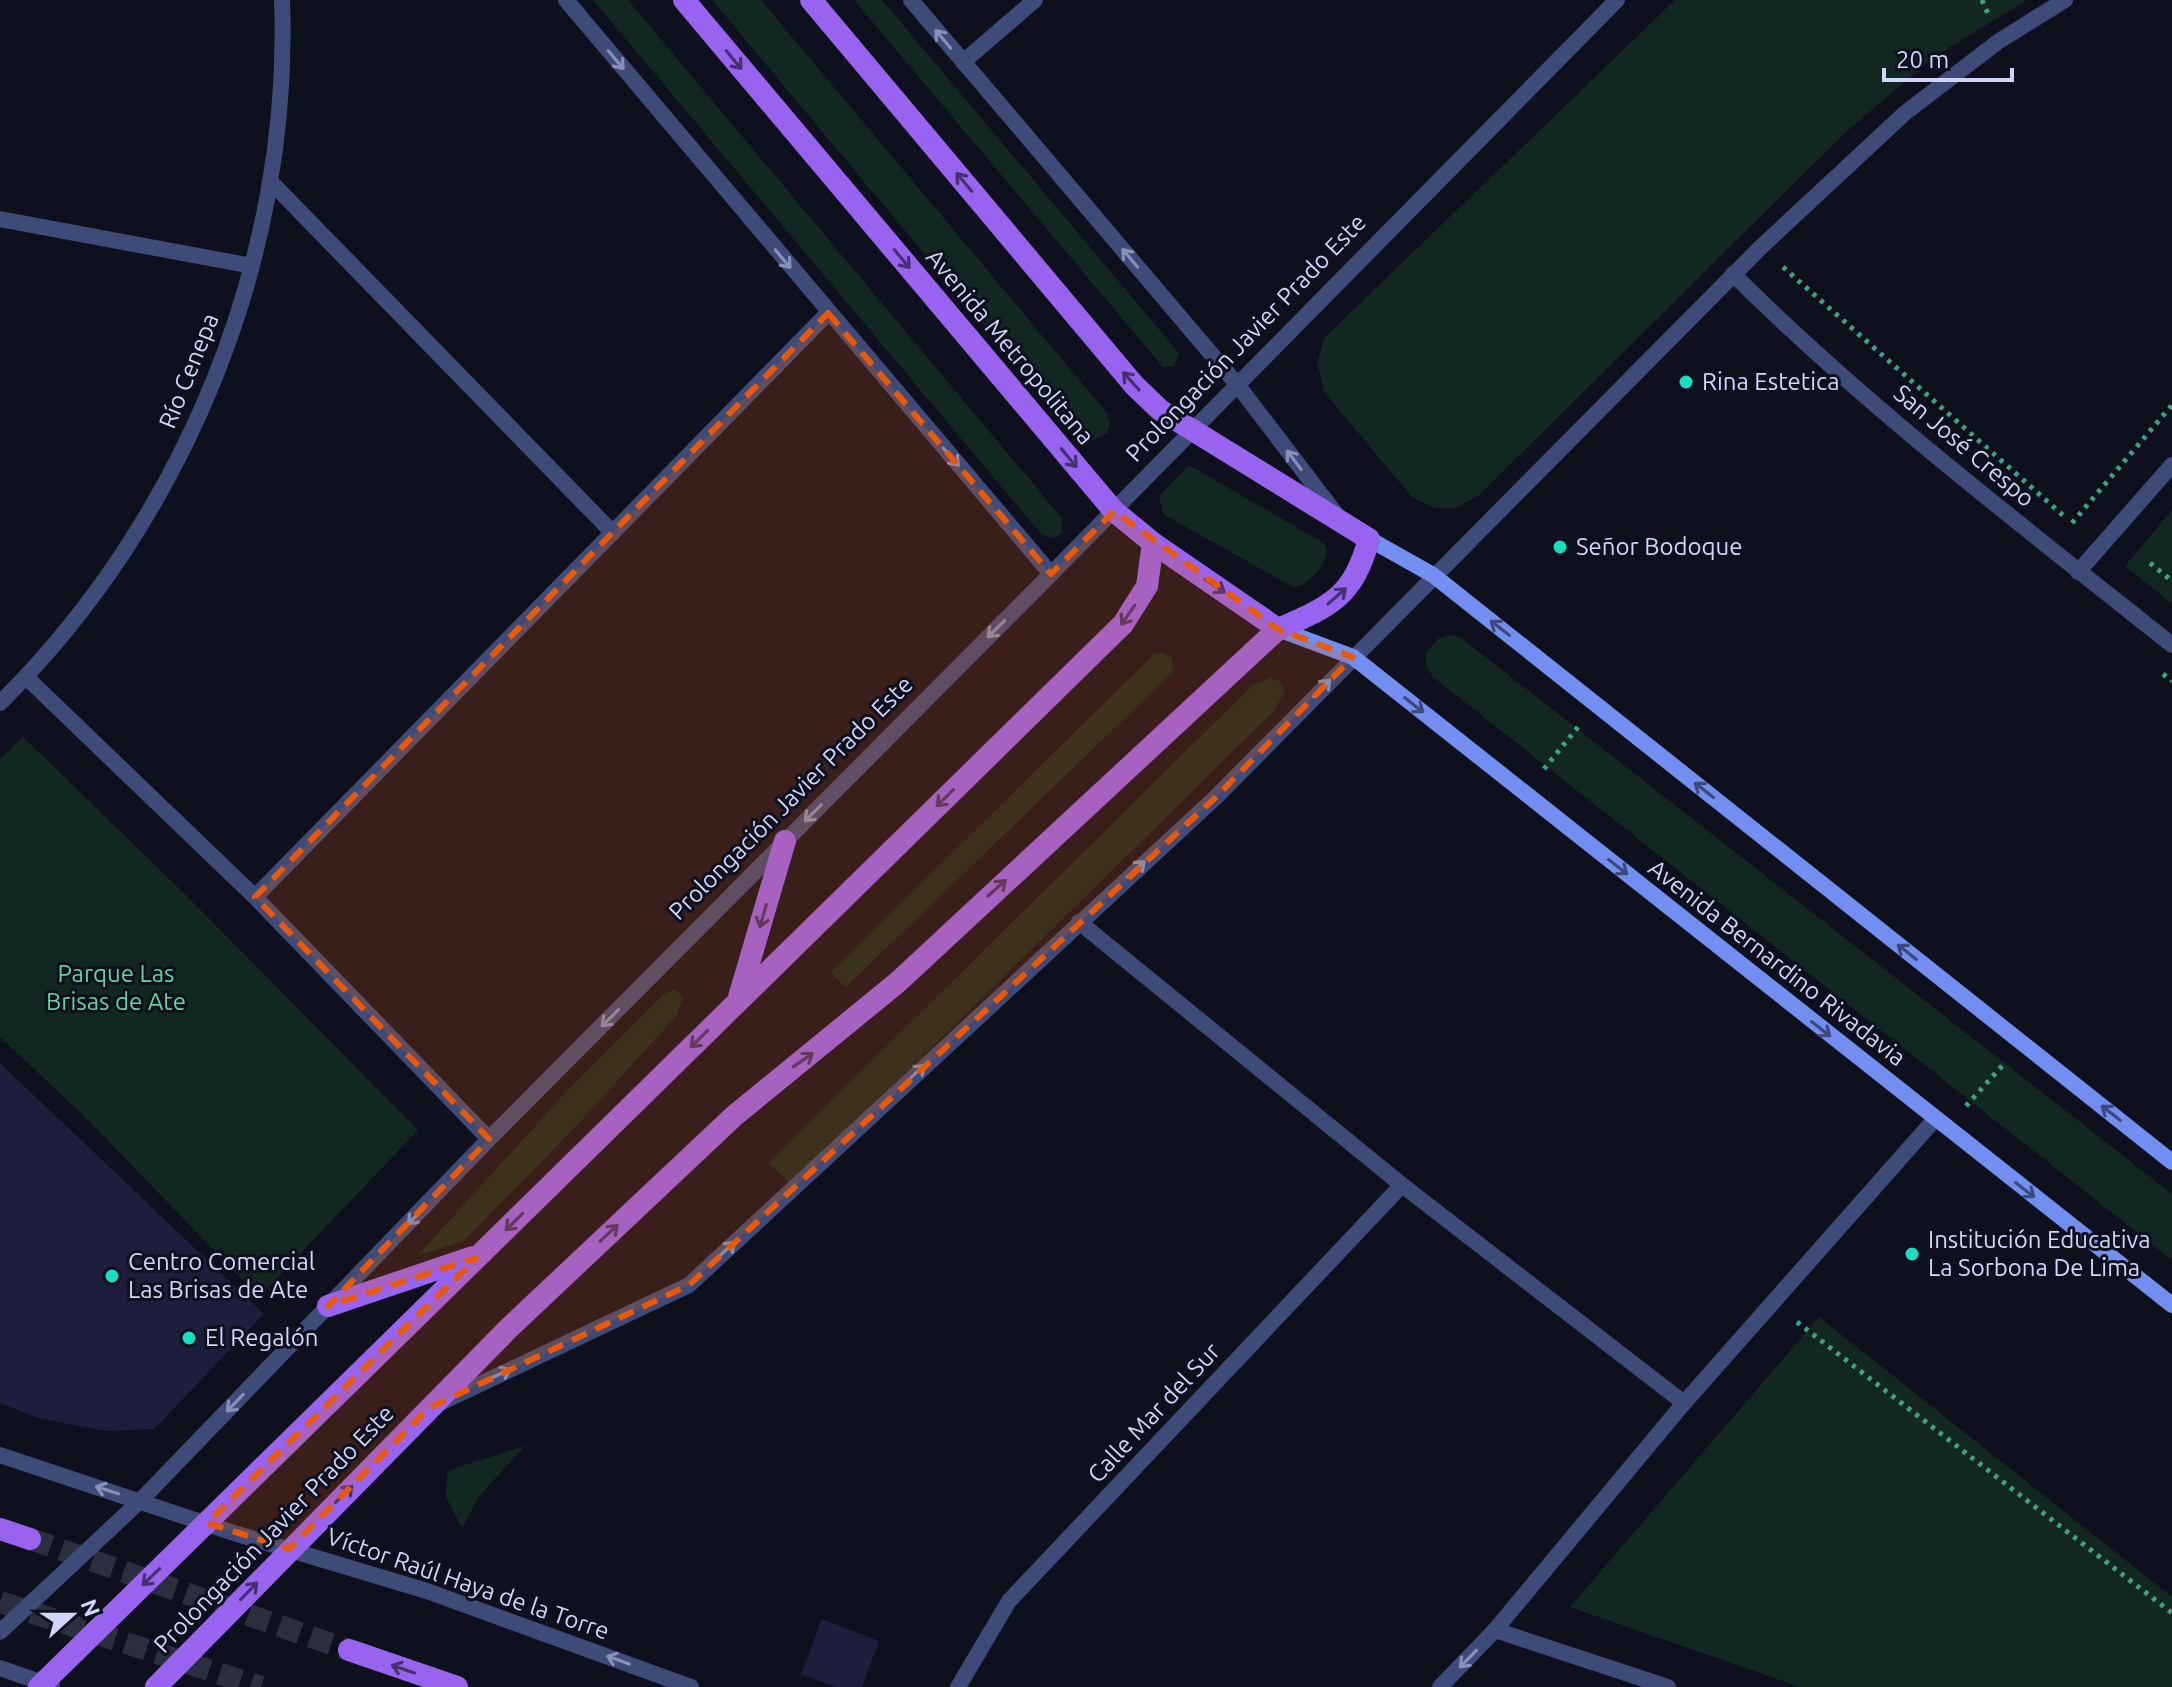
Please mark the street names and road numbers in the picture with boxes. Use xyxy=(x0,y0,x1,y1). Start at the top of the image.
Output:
street label: Prolongación Javier Prado Este xyxy=(1120,208,1371,467)
street label: Avenida Metropolitana xyxy=(921,244,1100,450)
street label: Río Cenepa xyxy=(153,309,224,432)
street label: San José Crespo xyxy=(1889,379,2040,512)
street label: Prolongación Javier Prado Este xyxy=(663,670,918,925)
street label: Avenida Bernardino Rivadavia xyxy=(1644,854,1911,1071)
street label: Calle Mar del Sur xyxy=(1082,1337,1225,1488)
street label: Prolongación Javier Prado Este xyxy=(148,1399,399,1658)
street label: Víctor Raúl Haya de la Torre xyxy=(323,1522,613,1645)

